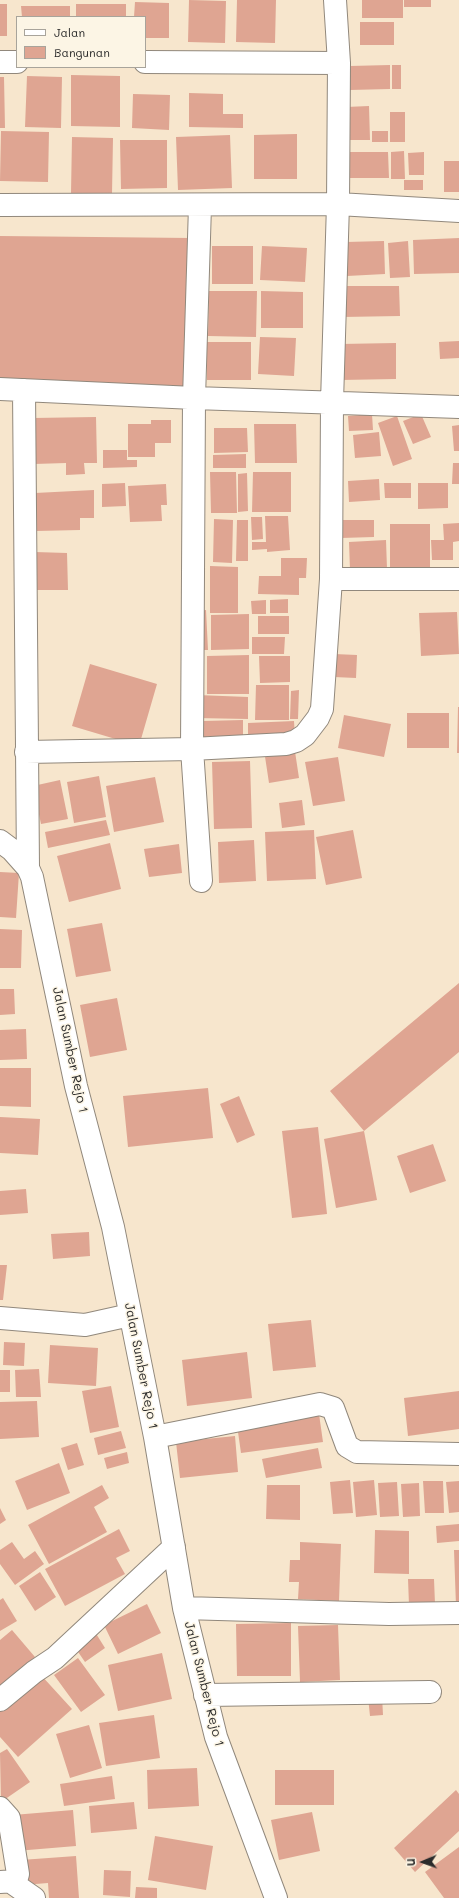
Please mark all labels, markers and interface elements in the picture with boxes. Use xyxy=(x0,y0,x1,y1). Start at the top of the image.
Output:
legend xyxy=(16,16,146,68)
text: Jalan xyxy=(54,24,85,40)
text: Bangunan xyxy=(54,44,110,60)
street label: Jalan Sumber Rejo 1 xyxy=(49,986,91,1114)
street label: Jalan Sumber Rejo 1 xyxy=(121,1302,161,1430)
street label: Jalan Sumber Rejo 1 xyxy=(181,1620,227,1748)
north arrow xyxy=(403,1842,443,1882)
text: U xyxy=(403,1858,418,1867)

